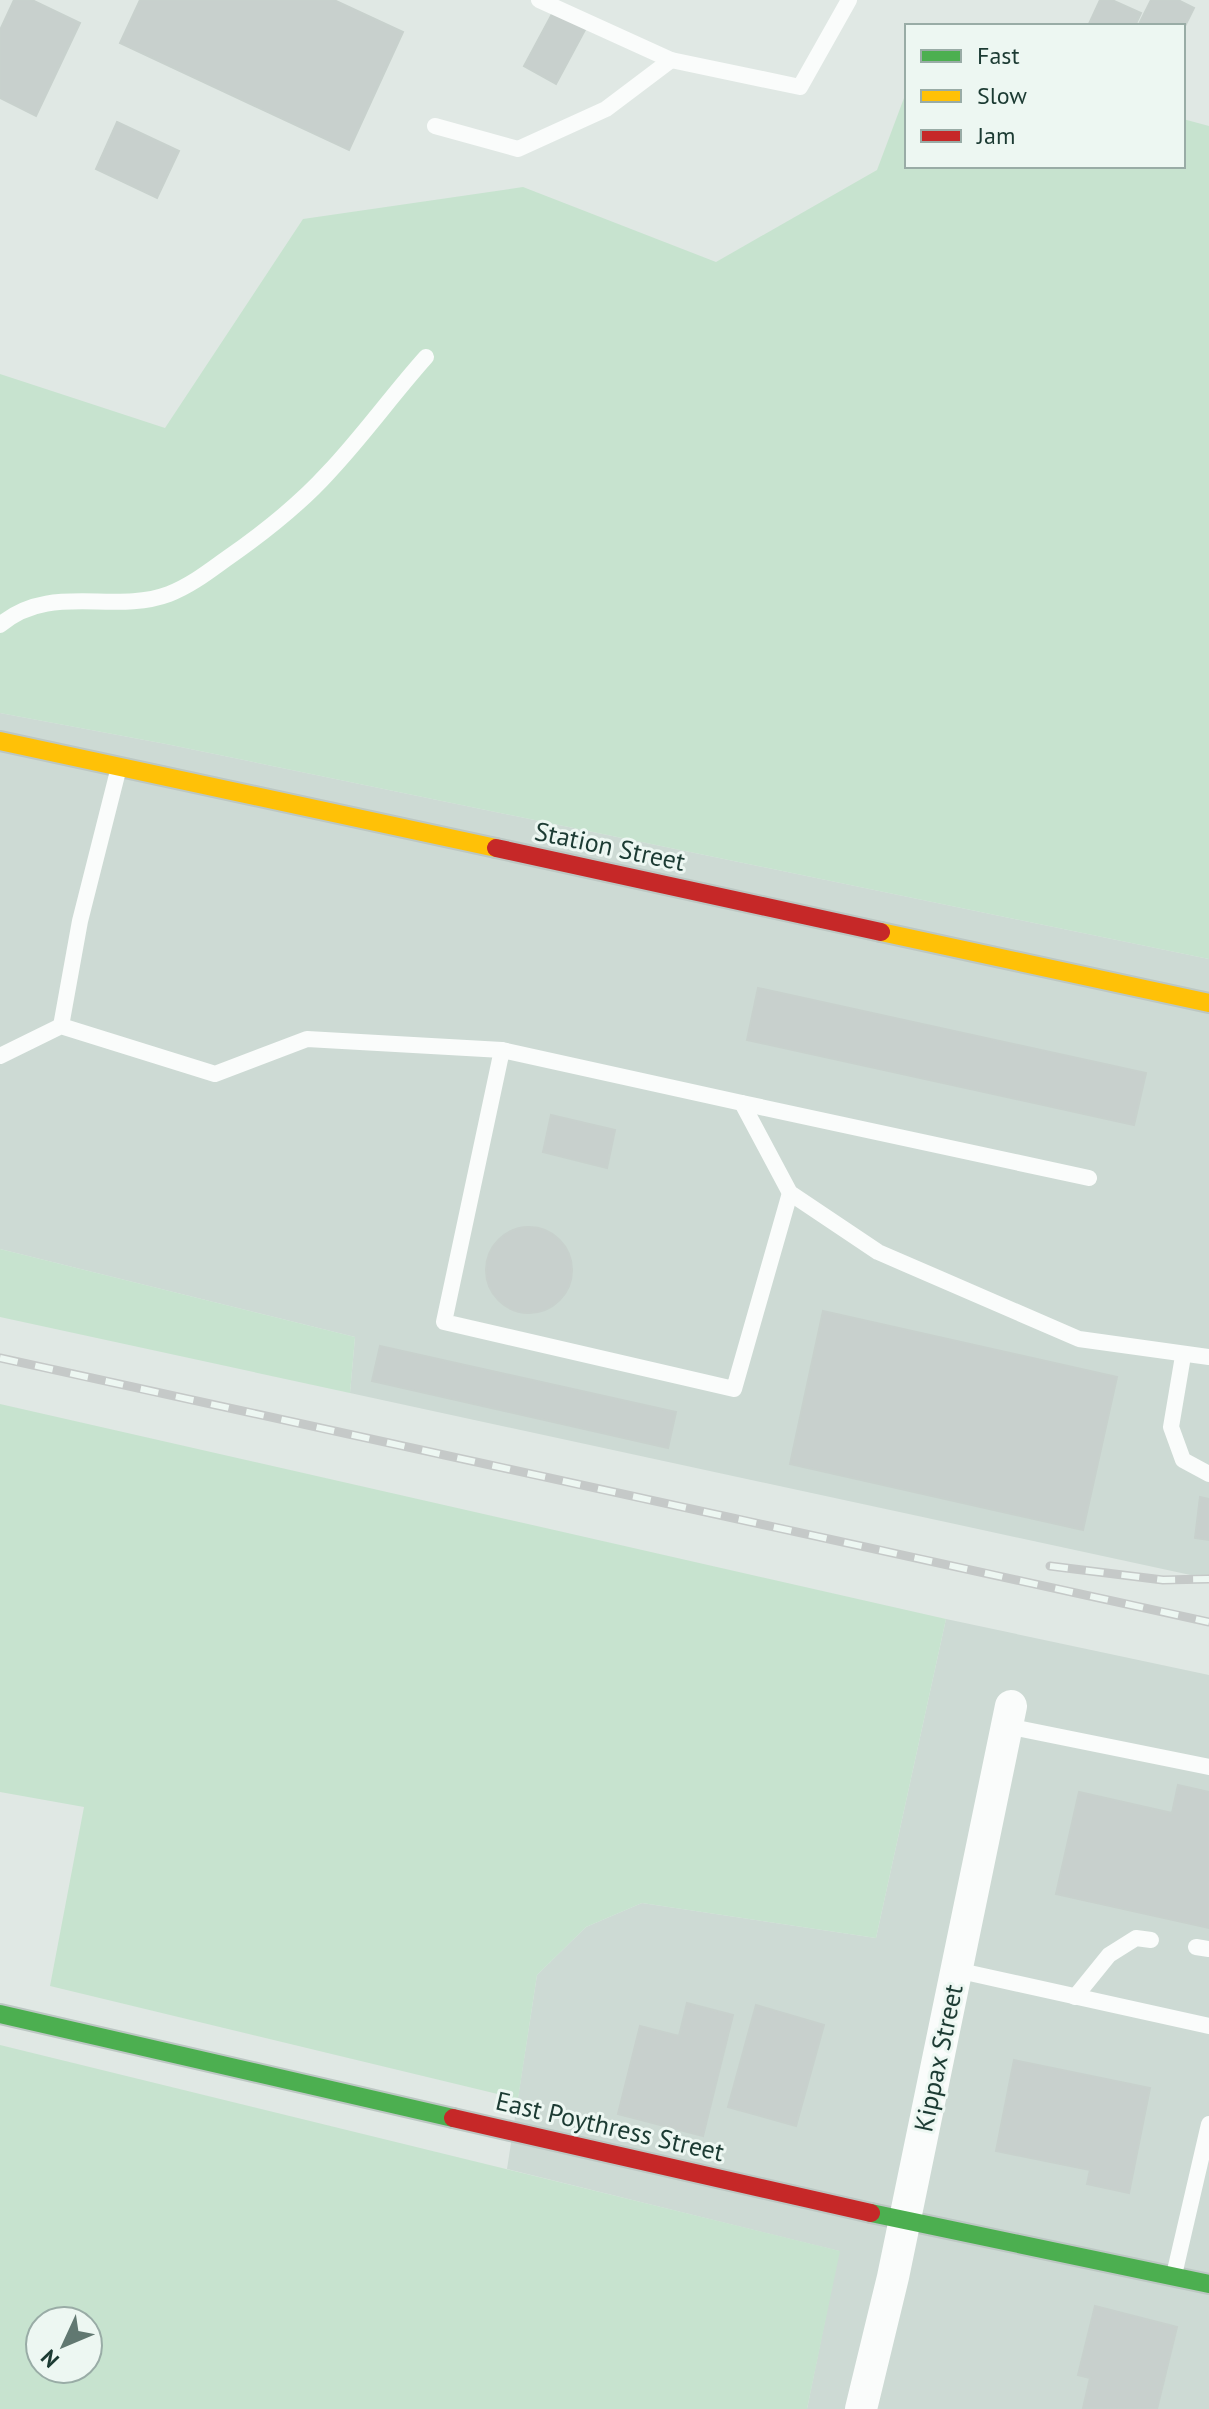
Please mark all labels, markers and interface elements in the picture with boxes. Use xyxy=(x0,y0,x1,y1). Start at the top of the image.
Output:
legend xyxy=(905,24,1185,168)
text: Fast xyxy=(977,40,1020,71)
text: Slow xyxy=(977,80,1027,111)
text: Jam xyxy=(976,120,1015,151)
street label: Station Street xyxy=(532,814,688,878)
street label: Kippax Street xyxy=(906,1981,970,2135)
street label: East Poythress Street xyxy=(493,2084,727,2168)
north arrow xyxy=(24,2305,104,2385)
text: N xyxy=(35,2344,65,2374)

